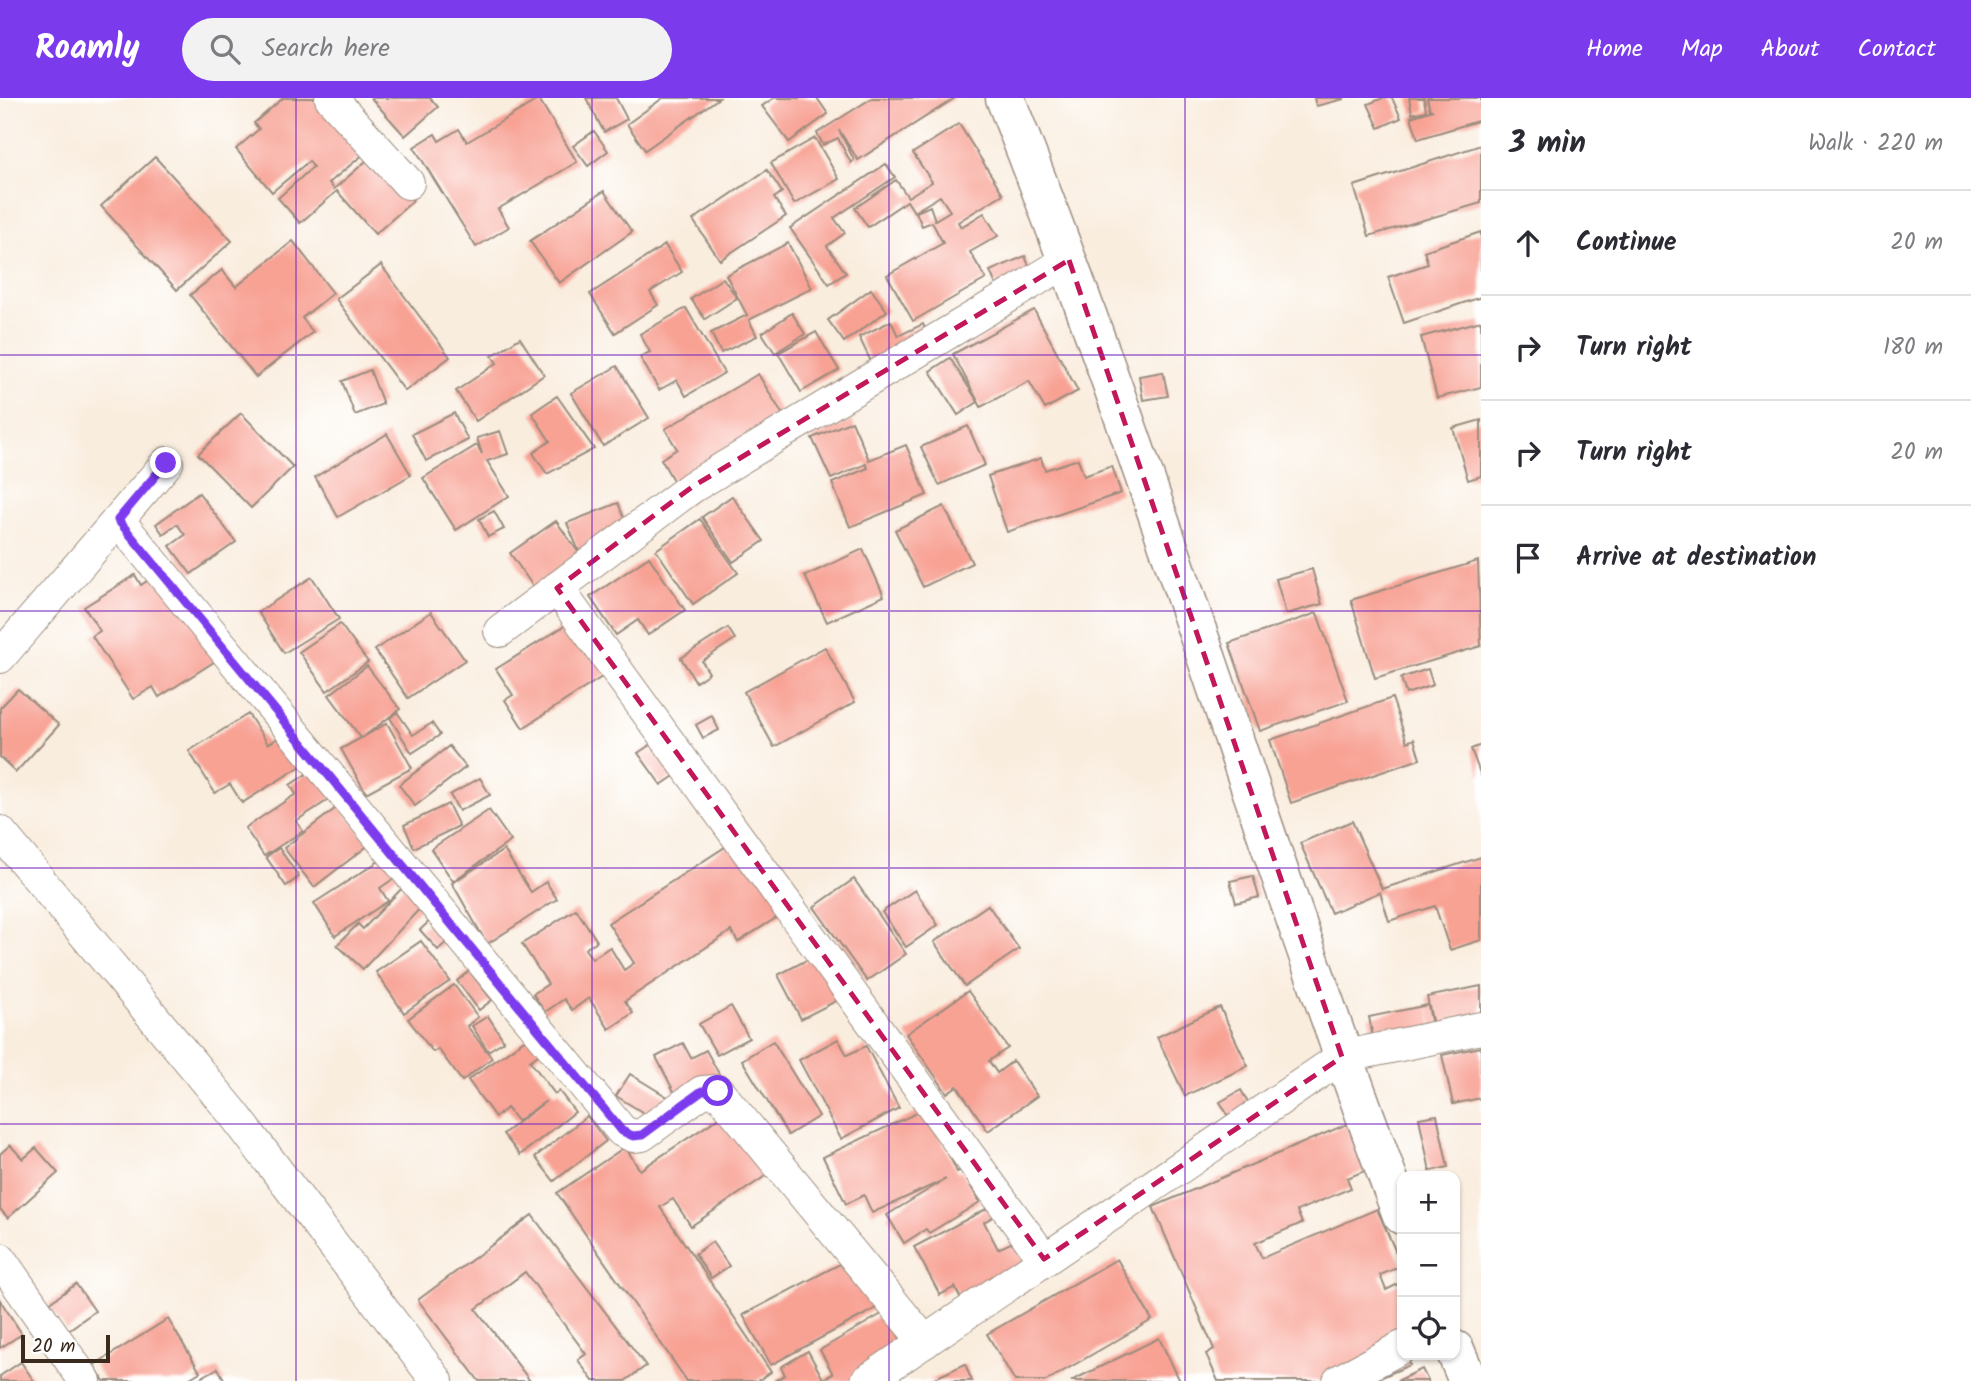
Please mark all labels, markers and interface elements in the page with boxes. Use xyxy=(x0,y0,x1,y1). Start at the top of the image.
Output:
search box xyxy=(182,18,672,81)
text: Roamly xyxy=(35,23,140,76)
text: Search here xyxy=(262,28,390,70)
icon: search xyxy=(206,30,244,68)
text: Home xyxy=(1586,30,1643,69)
text: Map xyxy=(1681,30,1723,69)
text: About xyxy=(1761,30,1819,69)
text: Contact xyxy=(1857,30,1936,69)
text: 3 min xyxy=(1509,120,1586,168)
text: Walk · 220 m xyxy=(1808,126,1943,162)
text: Continue xyxy=(1576,222,1677,264)
icon: ahead xyxy=(1509,224,1547,262)
text: 20 m xyxy=(1891,225,1943,261)
text: Turn right xyxy=(1576,327,1692,369)
icon: right xyxy=(1509,329,1547,367)
text: 180 m xyxy=(1883,330,1943,366)
text: Turn right xyxy=(1576,432,1692,474)
icon: right xyxy=(1509,434,1547,472)
text: 20 m xyxy=(1891,435,1943,471)
route end xyxy=(150,447,181,478)
text: Arrive at destination xyxy=(1576,537,1816,579)
icon: arrive xyxy=(1509,539,1547,577)
route start xyxy=(702,1075,733,1106)
map controls xyxy=(1397,1171,1460,1360)
button: + xyxy=(1397,1171,1460,1234)
button: − xyxy=(1397,1234,1460,1297)
button: locate xyxy=(1397,1297,1460,1360)
scale bar xyxy=(21,1332,110,1364)
text: 20 m xyxy=(32,1332,75,1362)

